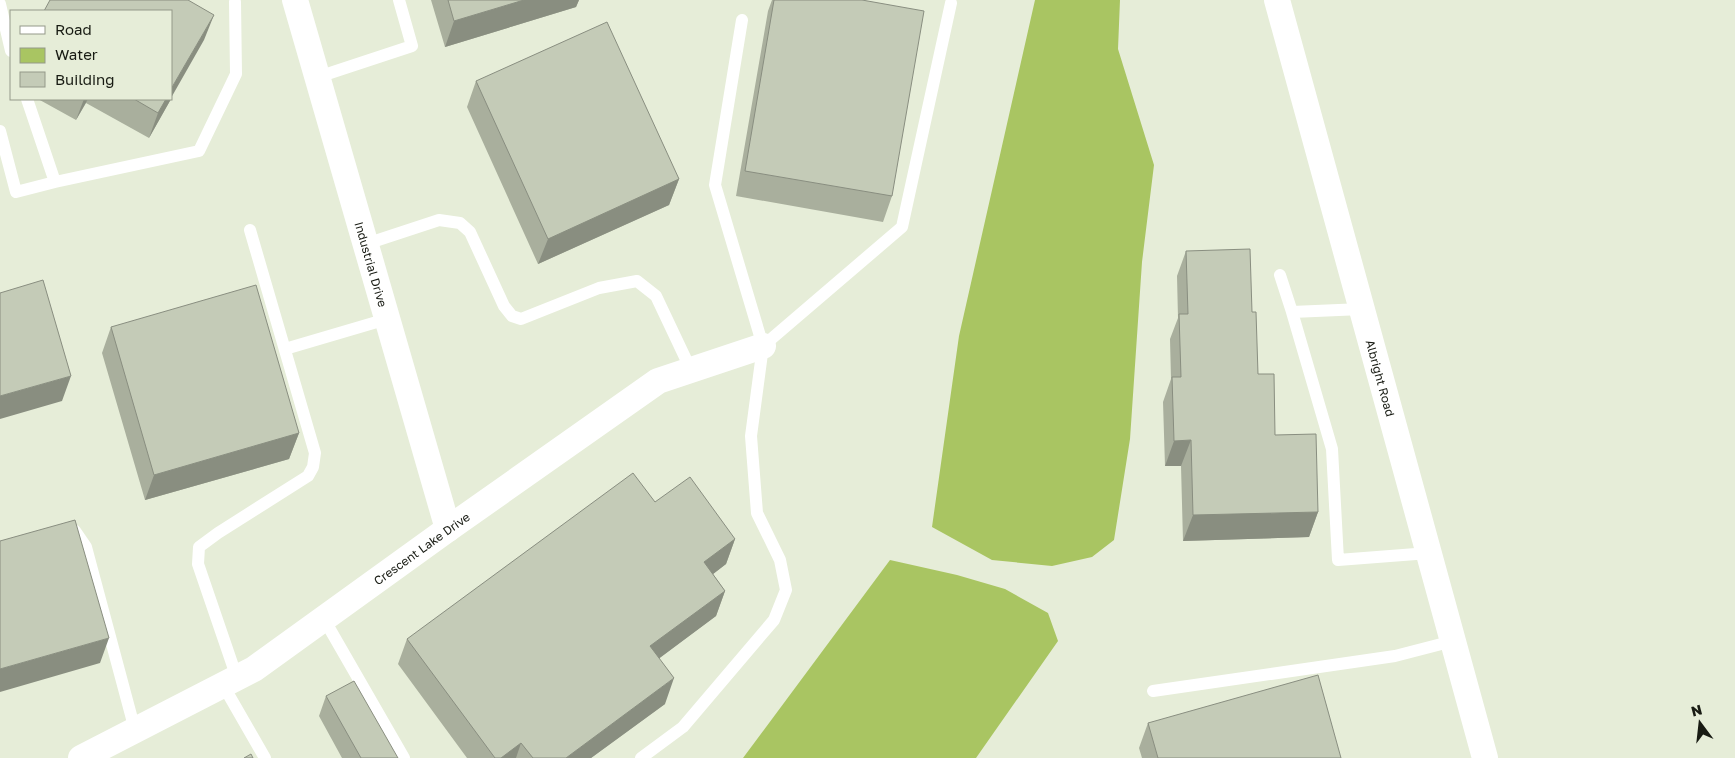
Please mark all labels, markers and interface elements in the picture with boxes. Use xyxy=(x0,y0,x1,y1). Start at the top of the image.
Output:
legend xyxy=(10,10,172,100)
text: Road xyxy=(55,20,92,38)
text: Water xyxy=(55,45,98,63)
text: Building xyxy=(55,70,115,88)
street label: Industrial Drive xyxy=(352,220,391,309)
street label: Albright Road xyxy=(1363,338,1398,418)
street label: Crescent Lake Drive xyxy=(371,509,472,588)
north arrow xyxy=(1675,698,1725,748)
text: N xyxy=(1689,700,1704,720)

